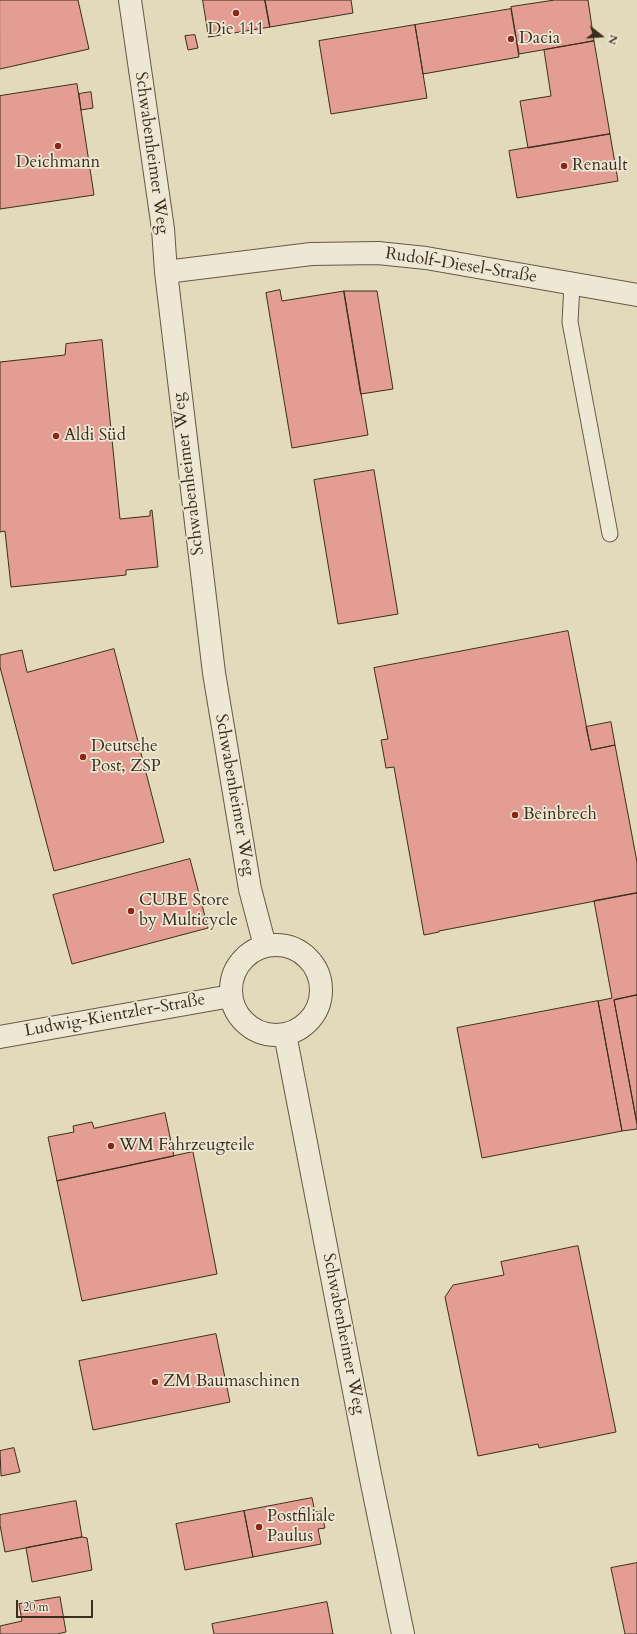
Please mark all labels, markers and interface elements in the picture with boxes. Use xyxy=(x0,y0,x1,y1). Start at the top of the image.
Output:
marker: Die 111 xyxy=(231,8,241,18)
north arrow xyxy=(581,16,621,56)
place label: Die 111 xyxy=(207,20,265,40)
place label: Dacia xyxy=(519,29,560,49)
text: N xyxy=(604,33,622,46)
marker: Dacia xyxy=(506,34,516,44)
street label: Schwabenheimer Weg xyxy=(130,70,172,236)
marker: Deichmann xyxy=(53,141,63,151)
place label: Deichmann xyxy=(16,153,100,173)
place label: Renault xyxy=(572,156,628,176)
marker: Renault xyxy=(559,161,569,171)
street label: Rudolf-Diesel-Straße xyxy=(384,244,538,288)
street label: Schwabenheimer Weg xyxy=(169,391,209,557)
place label: Aldi Süd xyxy=(64,426,126,446)
marker: Aldi Süd xyxy=(51,431,61,441)
street label: Schwabenheimer Weg xyxy=(210,713,258,877)
place label: Deutsche Post, ZSP xyxy=(91,737,161,777)
marker: Deutsche Post, ZSP xyxy=(78,752,88,762)
place label: Beinbrech xyxy=(523,805,597,825)
marker: Beinbrech xyxy=(510,810,520,820)
place label: CUBE Store by Multicycle xyxy=(139,891,238,931)
marker: CUBE Store by Multicycle xyxy=(126,906,136,916)
street label: Ludwig-Kientzler-Straße xyxy=(23,990,207,1042)
place label: WM Fahrzeugteile xyxy=(119,1136,255,1156)
marker: WM Fahrzeugteile xyxy=(106,1141,116,1151)
street label: Schwabenheimer Weg xyxy=(317,1252,369,1416)
place label: ZM Baumaschinen xyxy=(163,1372,300,1392)
marker: ZM Baumaschinen xyxy=(150,1377,160,1387)
place label: Postfiliale Paulus xyxy=(267,1507,335,1547)
marker: Postfiliale Paulus xyxy=(254,1522,264,1532)
scale bar xyxy=(18,1592,95,1618)
text: 20 m xyxy=(23,1599,49,1615)

